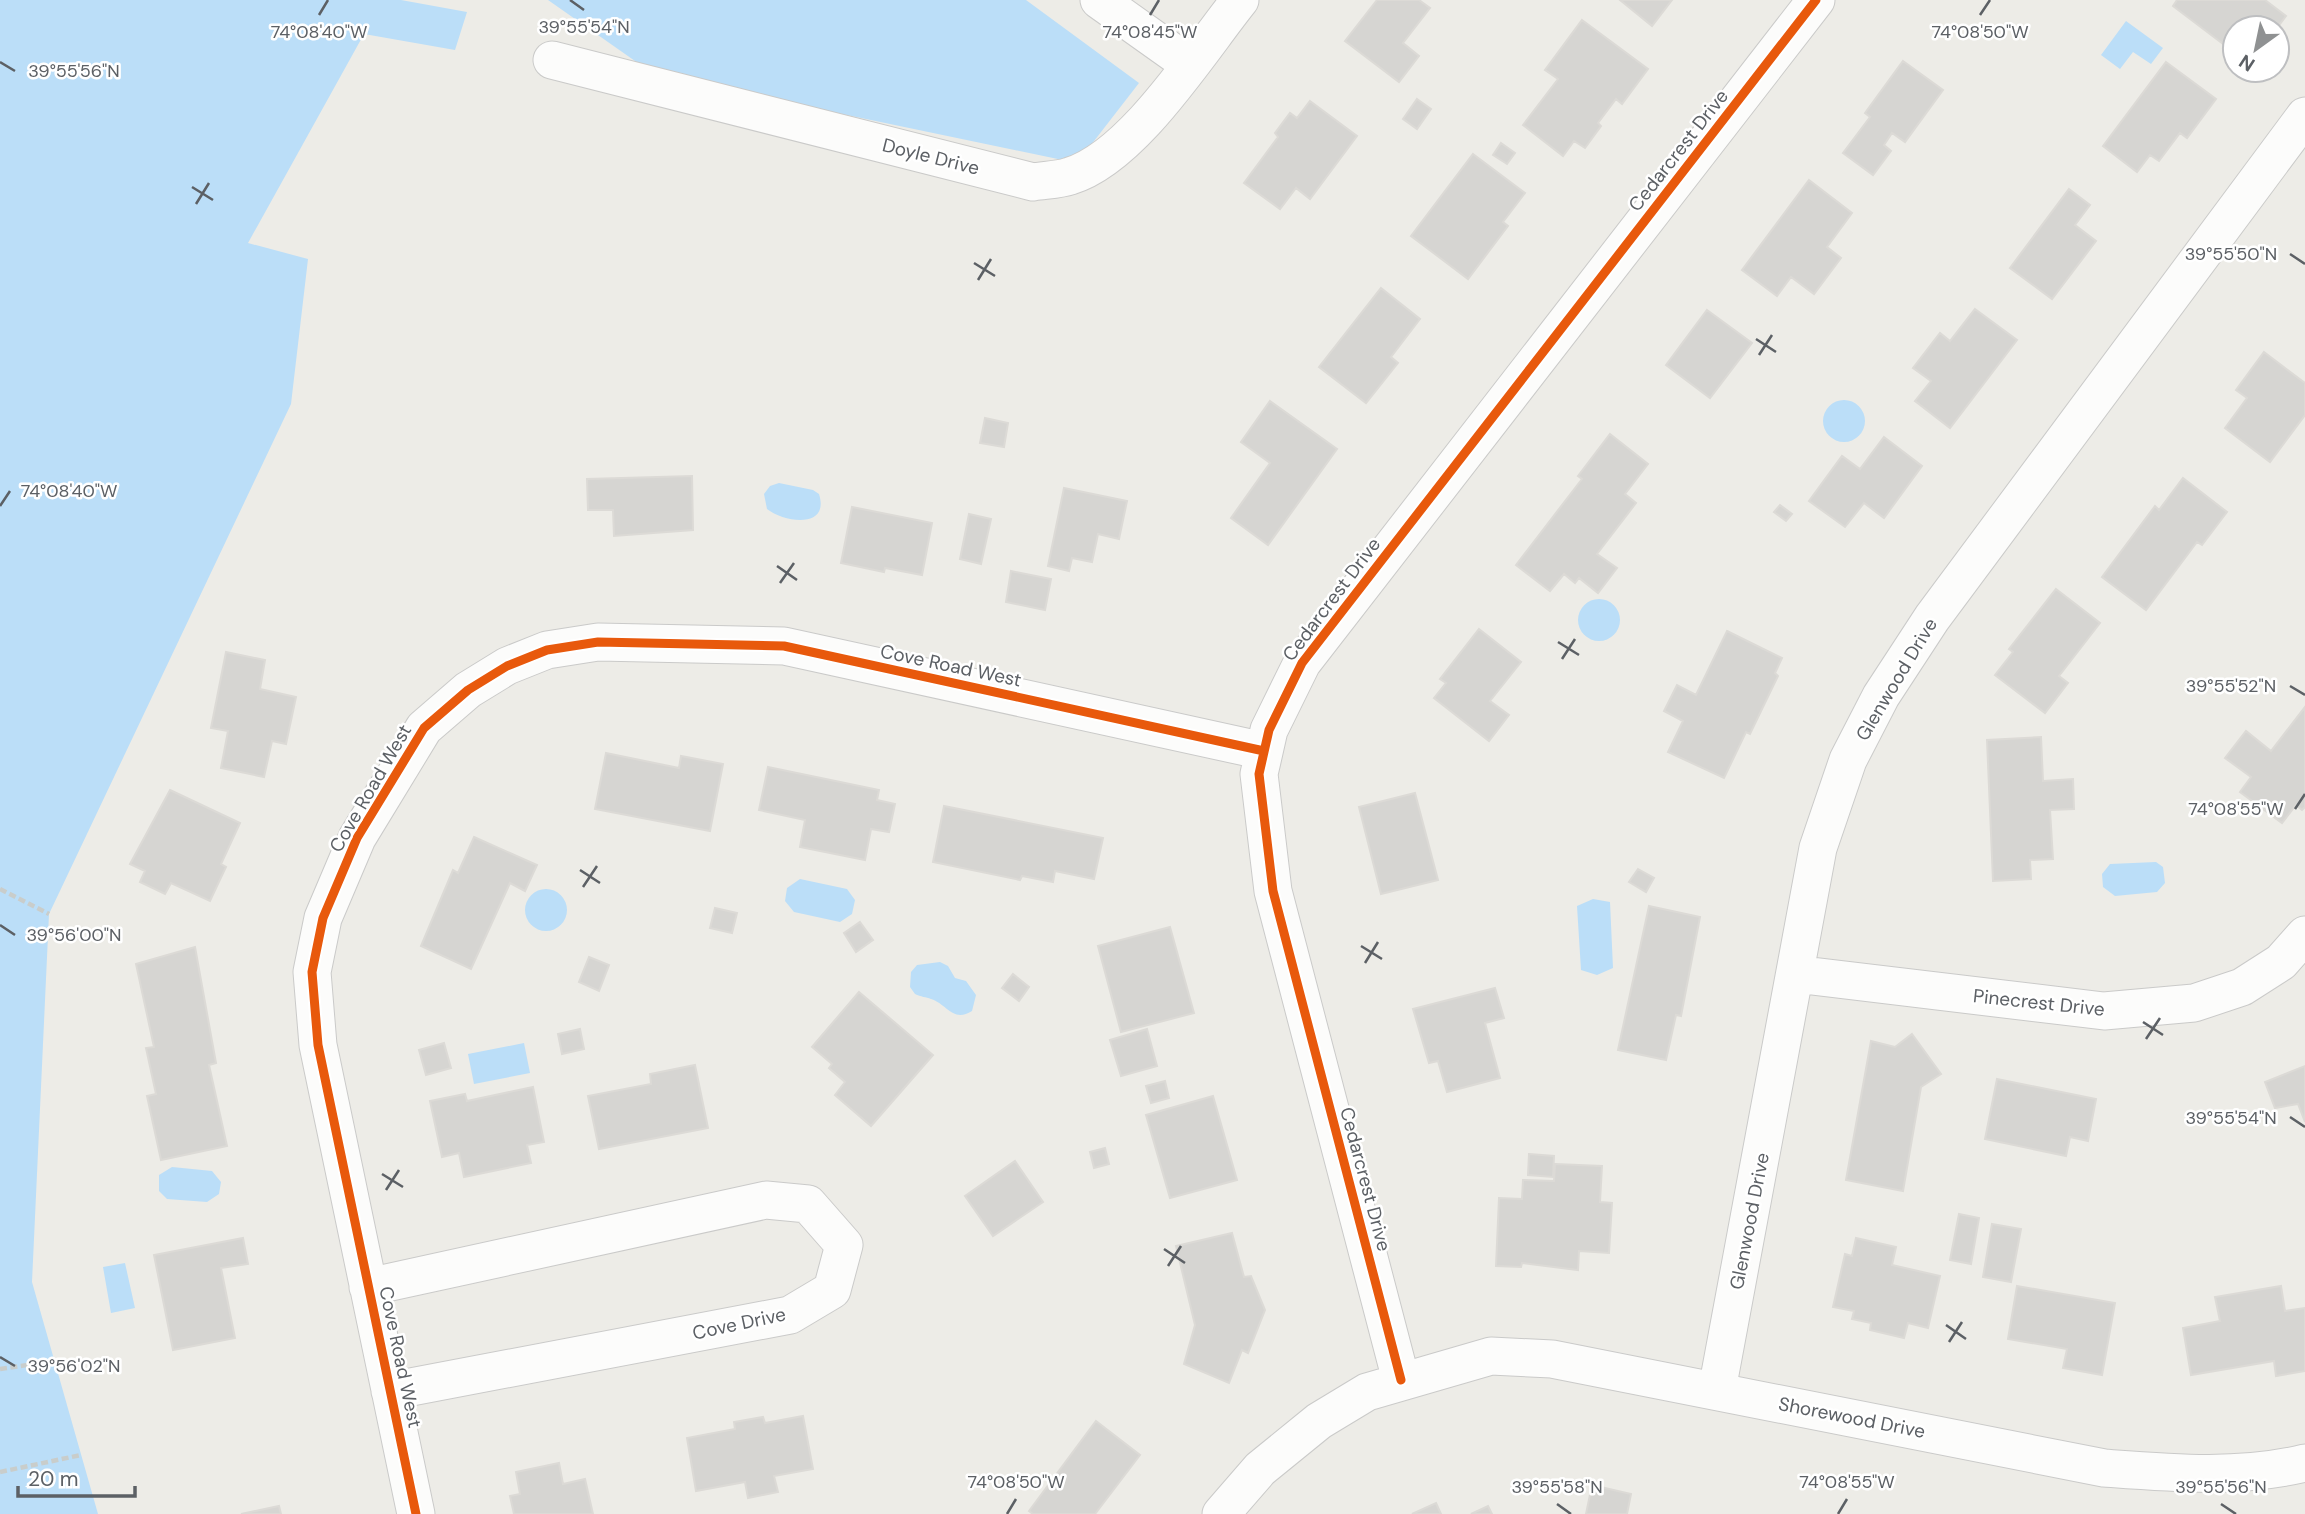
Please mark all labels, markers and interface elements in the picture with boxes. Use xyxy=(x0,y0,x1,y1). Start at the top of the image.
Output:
north arrow xyxy=(2221,14,2291,84)
text: 39°55'54"N xyxy=(538,15,630,39)
text: 74°08'40"W xyxy=(271,20,367,44)
text: 74°08'45"W xyxy=(1102,20,1198,44)
text: 74°08'50"W xyxy=(1931,20,2029,44)
text: N xyxy=(2234,49,2260,77)
text: 39°55'56"N xyxy=(28,59,120,83)
street label: Cedarcrest Drive xyxy=(1623,84,1734,216)
street label: Doyle Drive xyxy=(880,132,982,181)
text: 39°55'50"N xyxy=(2185,242,2277,266)
text: 74°08'40"W xyxy=(21,479,117,503)
street label: Cedarcrest Drive xyxy=(1277,533,1386,666)
street label: Glenwood Drive xyxy=(1850,613,1943,745)
street label: Cove Road West xyxy=(878,638,1024,693)
text: 39°55'52"N xyxy=(2186,674,2276,698)
street label: Cove Road West xyxy=(324,720,417,857)
text: 74°08'55"W xyxy=(2188,797,2284,821)
text: 39°56'00"N xyxy=(26,923,122,947)
street label: Pinecrest Drive xyxy=(1972,983,2106,1022)
street label: Cedarcrest Drive xyxy=(1334,1104,1397,1254)
text: 39°55'54"N xyxy=(2185,1106,2277,1130)
street label: Glenwood Drive xyxy=(1724,1151,1775,1292)
street label: Cove Road West xyxy=(373,1284,428,1430)
street label: Cove Drive xyxy=(690,1301,788,1346)
text: 39°56'02"N xyxy=(28,1354,120,1378)
street label: Shorewood Drive xyxy=(1776,1391,1927,1444)
scale bar xyxy=(18,1454,135,1498)
text: 20 m xyxy=(28,1465,79,1493)
text: 74°08'50"W xyxy=(967,1470,1065,1494)
text: 74°08'55"W xyxy=(1799,1470,1895,1494)
text: 39°55'58"N xyxy=(1511,1475,1603,1499)
text: 39°55'56"N xyxy=(2175,1475,2267,1499)

